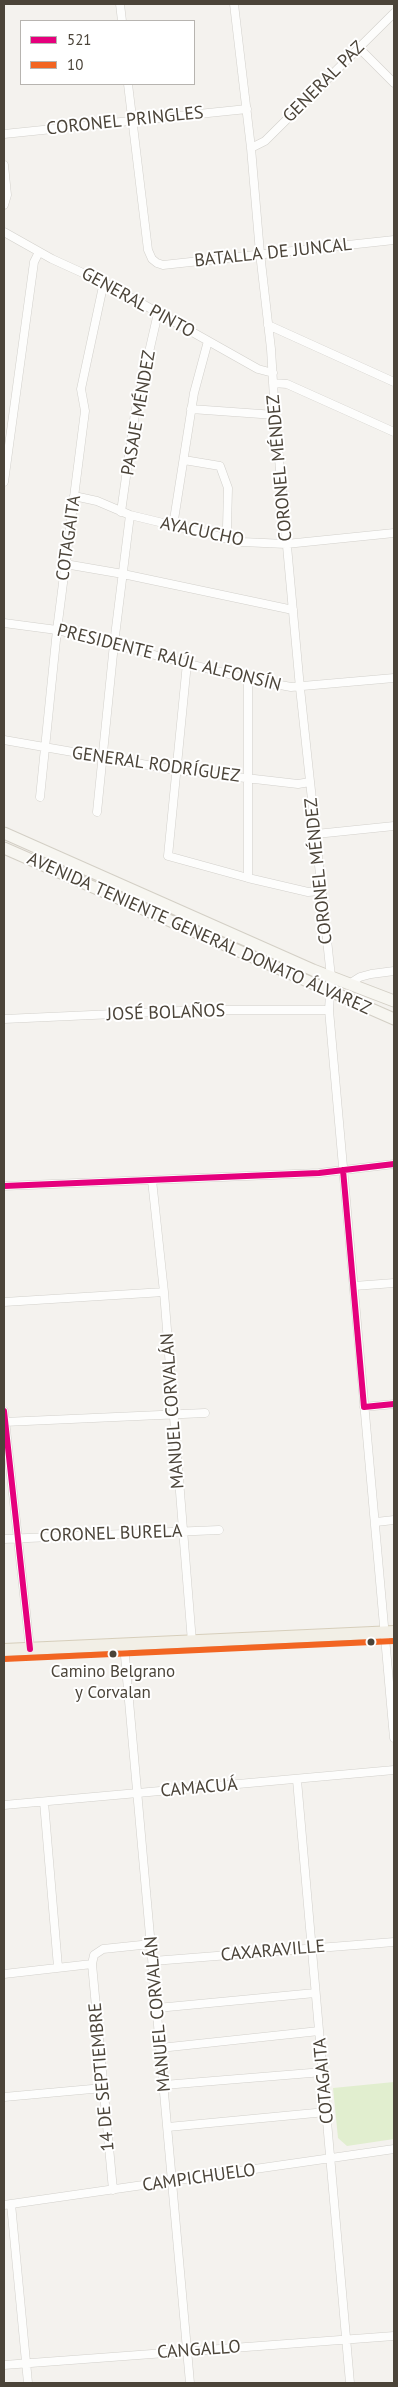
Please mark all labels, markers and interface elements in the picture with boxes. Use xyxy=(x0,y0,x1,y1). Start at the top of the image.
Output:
legend xyxy=(20,20,195,85)
text: 521 xyxy=(67,30,92,49)
street label: GENERAL PAZ xyxy=(279,37,369,127)
text: 10 xyxy=(67,55,83,74)
street label: CORONEL PRINGLES xyxy=(45,102,205,140)
street label: BATALLA DE JUNCAL xyxy=(193,234,353,272)
street label: GENERAL PINTO xyxy=(78,263,198,343)
street label: PASAJE MÉNDEZ xyxy=(117,349,161,477)
street label: CORONEL MÉNDEZ xyxy=(263,394,297,542)
street label: COTAGAITA xyxy=(52,494,86,582)
street label: AYACUCHO xyxy=(158,513,246,551)
street label: PRESIDENTE RAÚL ALFONSÍN xyxy=(55,620,283,696)
street label: GENERAL RODRÍGUEZ xyxy=(71,743,241,787)
street label: CORONEL MÉNDEZ xyxy=(301,797,337,945)
street label: AVENIDA TENIENTE GENERAL DONATO ÁLVAREZ xyxy=(24,848,374,1020)
street label: JOSÉ BOLAÑOS xyxy=(107,1000,225,1026)
street label: MANUEL CORVALÁN xyxy=(157,1332,189,1490)
street label: CORONEL BURELA xyxy=(39,1521,183,1547)
unlabelled marker xyxy=(366,1637,376,1647)
marker: Camino Belgrano y Corvalan xyxy=(108,1649,118,1659)
place label: Camino Belgrano y Corvalan xyxy=(51,1662,175,1702)
street label: CAMACUÁ xyxy=(160,1774,238,1802)
street label: MANUEL CORVALÁN xyxy=(140,1935,176,2093)
street label: CAXARAVILLE xyxy=(220,1936,326,1966)
street label: 14 DE SEPTIEMBRE xyxy=(85,2002,119,2152)
street label: COTAGAITA xyxy=(309,2037,339,2125)
street label: CAMPICHUELO xyxy=(141,2159,257,2197)
street label: CANGALLO xyxy=(156,2336,242,2364)

